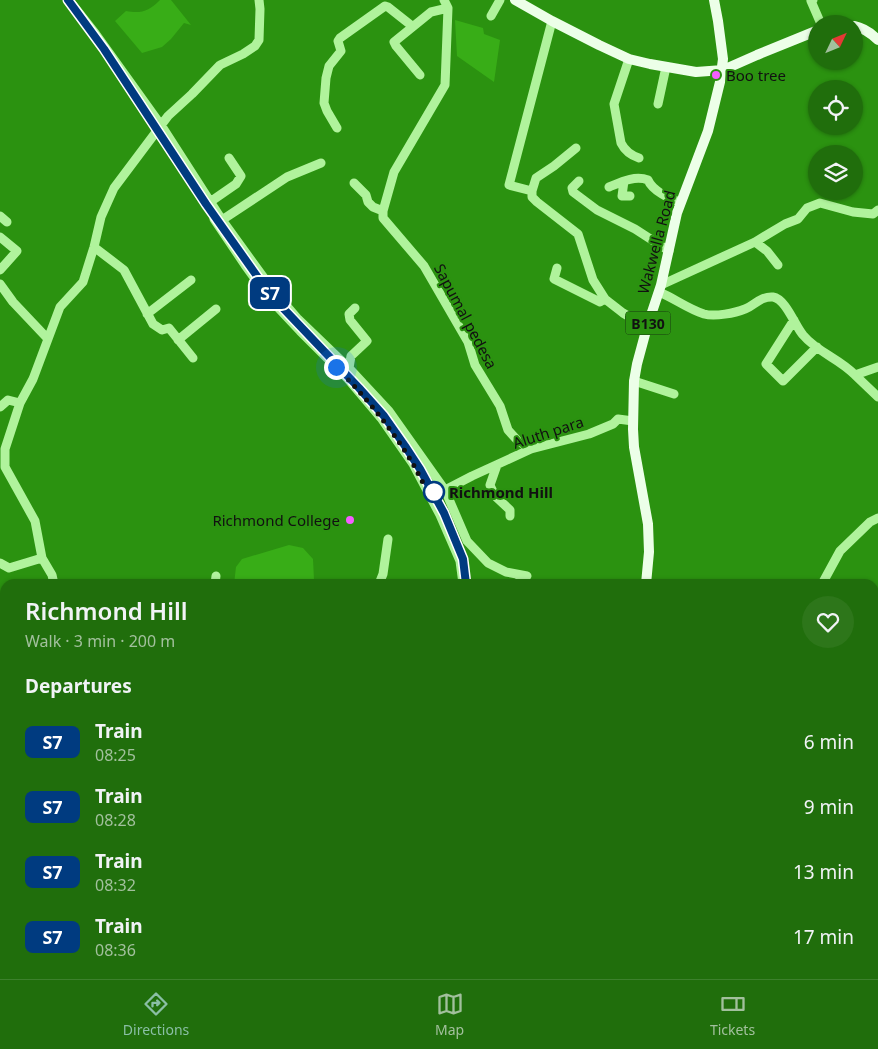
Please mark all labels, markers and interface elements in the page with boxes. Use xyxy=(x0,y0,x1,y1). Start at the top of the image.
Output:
north arrow xyxy=(808,15,862,70)
map controls xyxy=(808,15,863,200)
place label: Boo tree xyxy=(726,65,786,85)
marker: Boo tree xyxy=(710,69,722,81)
button: locate xyxy=(808,80,863,135)
button: layers xyxy=(808,145,863,200)
street label: Wakwella Road xyxy=(633,188,679,296)
street label: Sapumal pedesa xyxy=(430,260,502,372)
line badge: S7 xyxy=(248,277,292,309)
text: S7 xyxy=(260,281,280,305)
road number: B130 xyxy=(626,312,670,334)
your location xyxy=(324,355,349,380)
street label: Aluth para xyxy=(510,411,586,453)
marker: Richmond Hill xyxy=(423,481,445,503)
place label: Richmond Hill xyxy=(449,482,553,502)
place label: Richmond College xyxy=(212,510,340,530)
marker: Richmond College xyxy=(344,514,356,526)
text: Richmond Hill xyxy=(25,594,188,627)
button: heart xyxy=(802,596,854,648)
text: Walk · 3 min · 200 m xyxy=(25,630,175,652)
text: Departures xyxy=(25,673,132,699)
text: Train xyxy=(95,718,143,744)
text: 6 min xyxy=(804,729,854,755)
text: S7 xyxy=(42,730,63,754)
text: 08:25 xyxy=(95,744,136,766)
text: Train xyxy=(95,783,143,809)
text: 9 min xyxy=(804,794,854,820)
text: S7 xyxy=(42,795,63,819)
text: 08:28 xyxy=(95,809,136,831)
text: Train xyxy=(95,848,143,874)
text: 13 min xyxy=(793,859,854,885)
text: S7 xyxy=(42,860,63,884)
text: 08:32 xyxy=(95,874,136,896)
text: Train xyxy=(95,913,143,939)
text: 17 min xyxy=(793,924,854,950)
text: S7 xyxy=(42,925,63,949)
text: 08:36 xyxy=(95,939,136,961)
tab: Directions xyxy=(123,990,189,1039)
tab: Map xyxy=(435,990,464,1039)
tab: Tickets xyxy=(710,990,755,1039)

